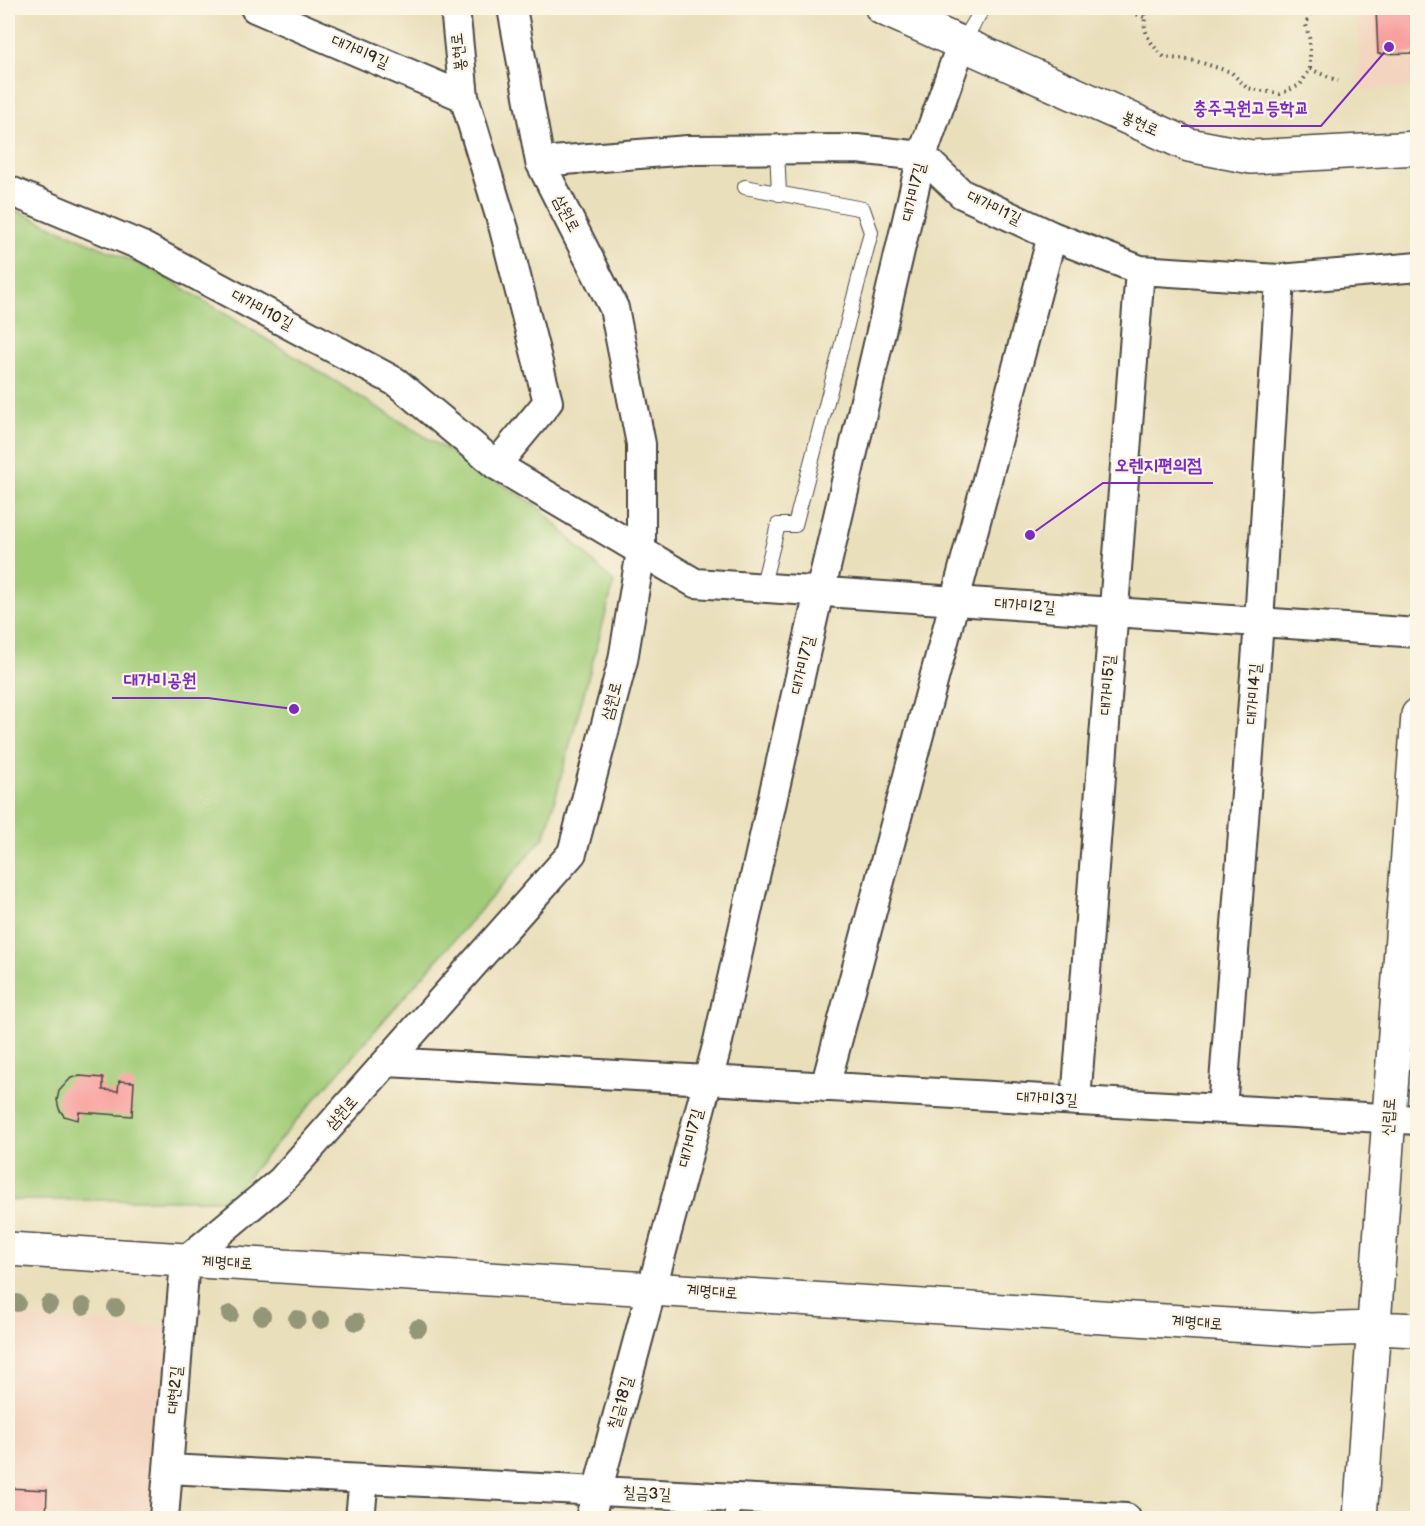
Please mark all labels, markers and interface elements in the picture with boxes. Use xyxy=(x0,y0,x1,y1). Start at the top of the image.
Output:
street label: 대가미9길 xyxy=(328,31,392,73)
street label: 봉현로 xyxy=(448,32,470,72)
callout: 충주국원고등학교 xyxy=(1181,90,1321,126)
text: 충주국원고등학교 xyxy=(1193,98,1309,119)
street label: 봉현로 xyxy=(1118,107,1162,141)
street label: 대가미7길 xyxy=(898,161,930,223)
street label: 대가미1길 xyxy=(964,187,1024,229)
street label: 삼원로 xyxy=(549,192,583,236)
street label: 대가미10길 xyxy=(228,286,296,334)
callout: 오렌지편의점 xyxy=(1103,447,1213,483)
text: 오렌지편의점 xyxy=(1115,455,1202,476)
street label: 대가미2길 xyxy=(994,594,1056,618)
street label: 대가미7길 xyxy=(787,634,819,696)
street label: 대가미5길 xyxy=(1096,654,1120,716)
callout: 대가미공원 xyxy=(112,662,208,698)
street label: 대가미4길 xyxy=(1242,663,1266,725)
text: 대가미공원 xyxy=(124,670,196,691)
street label: 삼원로 xyxy=(598,680,626,722)
street label: 대가미3길 xyxy=(1016,1088,1078,1110)
street label: 삼원로 xyxy=(322,1092,362,1134)
street label: 신립로 xyxy=(1378,1097,1400,1137)
street label: 대가미7길 xyxy=(675,1107,707,1169)
street label: 계명대로 xyxy=(201,1252,253,1274)
street label: 계명대로 xyxy=(686,1281,738,1303)
street label: 계명대로 xyxy=(1171,1312,1223,1334)
street label: 대현2길 xyxy=(163,1365,187,1415)
street label: 칠금18길 xyxy=(604,1374,638,1432)
street label: 칠금3길 xyxy=(622,1483,672,1505)

